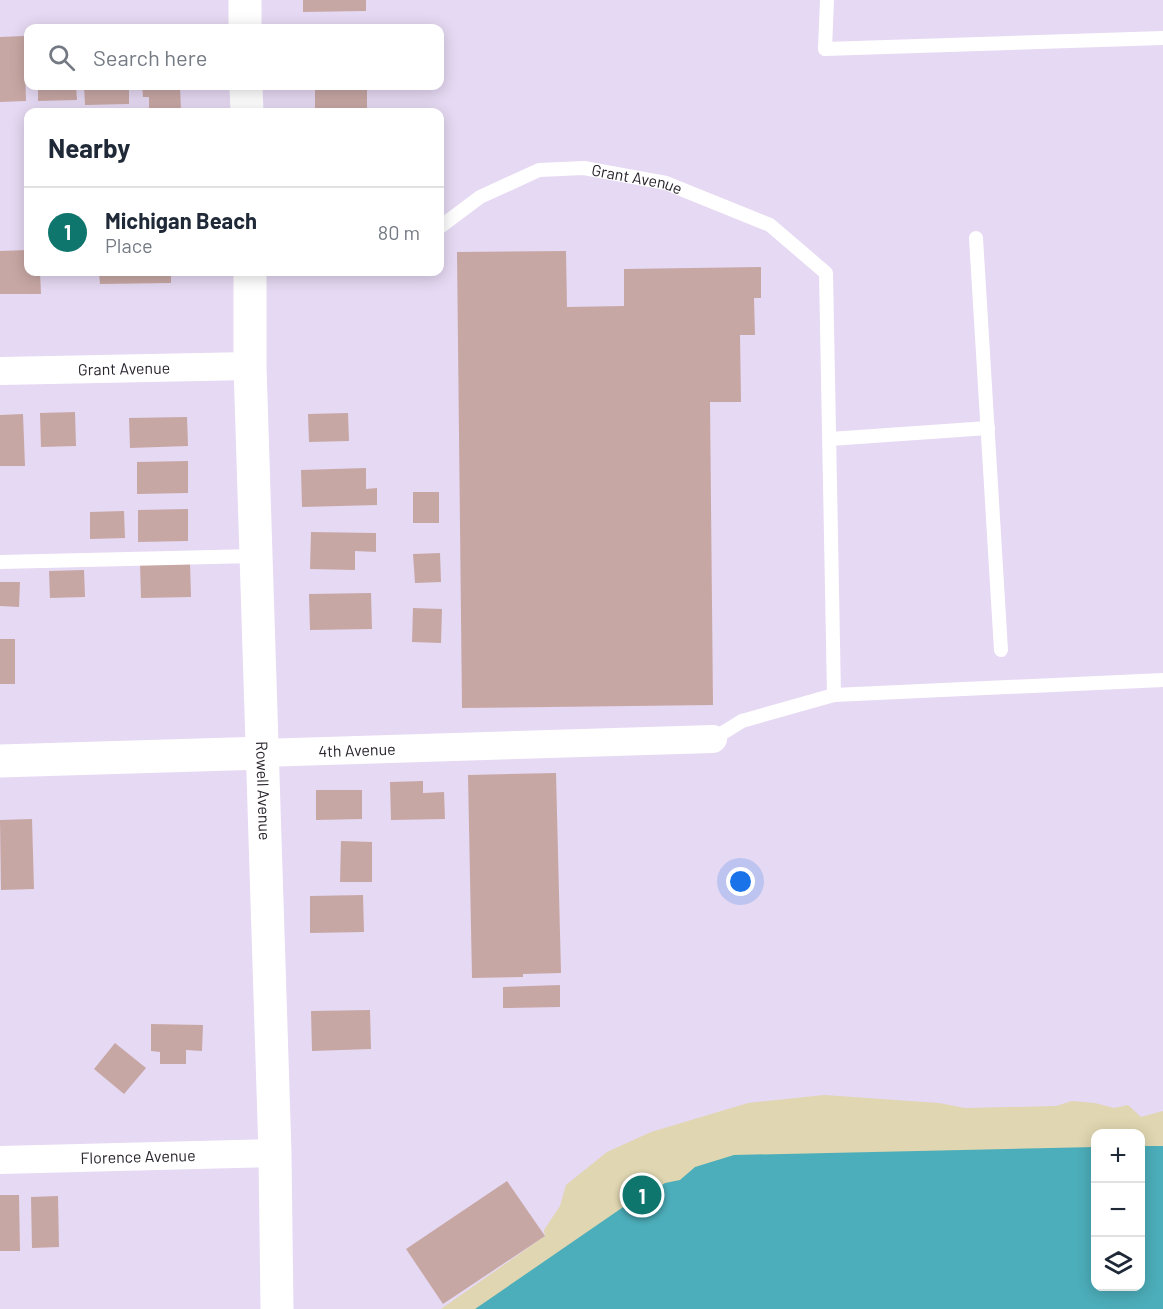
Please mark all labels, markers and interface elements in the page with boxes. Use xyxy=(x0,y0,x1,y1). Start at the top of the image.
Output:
search box xyxy=(24,24,444,90)
icon: search xyxy=(45,41,78,74)
text: Search here xyxy=(93,44,207,70)
text: Nearby xyxy=(48,132,130,163)
street label: Grant Avenue xyxy=(590,160,685,198)
text: Michigan Beach xyxy=(105,207,257,233)
text: 1 xyxy=(64,220,71,244)
text: 80 m xyxy=(378,220,420,244)
text: Place xyxy=(105,233,153,257)
street label: Grant Avenue xyxy=(78,358,170,378)
street label: 4th Avenue xyxy=(318,739,396,760)
street label: Rowell Avenue xyxy=(253,741,275,841)
your location xyxy=(726,867,755,896)
map controls xyxy=(1091,1129,1145,1291)
button: + xyxy=(1091,1129,1145,1183)
street label: Florence Avenue xyxy=(80,1145,196,1167)
pin: 1 xyxy=(622,1172,662,1218)
button: − xyxy=(1091,1183,1145,1237)
button: layers xyxy=(1091,1237,1145,1291)

